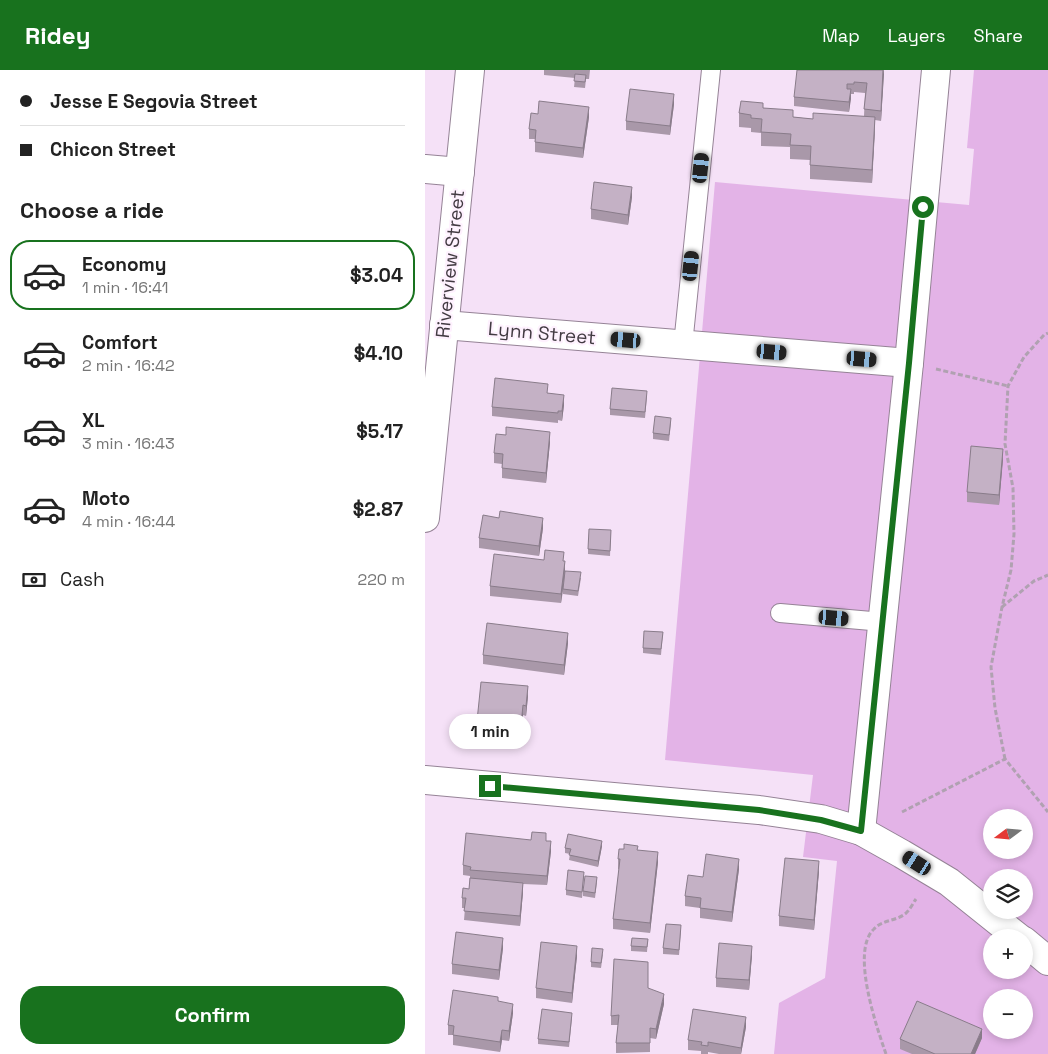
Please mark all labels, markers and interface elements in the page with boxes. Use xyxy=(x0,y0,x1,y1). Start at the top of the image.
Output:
text: Ridey xyxy=(25,20,91,51)
text: Map xyxy=(822,24,860,47)
text: Layers xyxy=(888,24,945,47)
text: Share xyxy=(973,24,1023,47)
text: Jesse E Segovia Street xyxy=(50,89,258,114)
text: Chicon Street xyxy=(50,137,176,162)
car xyxy=(691,152,710,184)
street label: Riverview Street xyxy=(430,189,470,339)
text: Choose a ride xyxy=(20,196,164,224)
route start xyxy=(912,196,934,218)
car xyxy=(681,250,700,282)
text: Economy xyxy=(82,252,166,277)
icon: car xyxy=(22,253,67,298)
text: $3.04 xyxy=(350,263,403,288)
text: 1 min · 16:41 xyxy=(82,277,168,298)
street label: Lynn Street xyxy=(487,316,597,350)
text: Comfort xyxy=(82,330,158,355)
icon: car xyxy=(22,331,67,376)
car xyxy=(610,331,641,349)
text: $4.10 xyxy=(354,341,403,366)
car xyxy=(756,343,787,361)
car xyxy=(846,350,877,368)
text: 2 min · 16:42 xyxy=(82,355,175,376)
text: XL xyxy=(82,408,105,433)
icon: car xyxy=(22,409,67,454)
text: $5.17 xyxy=(356,419,403,444)
text: 3 min · 16:43 xyxy=(82,433,175,454)
text: Moto xyxy=(82,486,130,511)
icon: car xyxy=(22,487,67,532)
text: $2.87 xyxy=(353,497,403,522)
text: 4 min · 16:44 xyxy=(82,511,175,532)
icon: cash xyxy=(20,566,48,594)
text: Cash xyxy=(60,567,105,592)
text: 220 m xyxy=(358,569,405,590)
car xyxy=(818,609,849,627)
callout: 1 min xyxy=(449,714,531,748)
text: 1 min xyxy=(470,721,510,742)
route end xyxy=(479,775,501,797)
north arrow xyxy=(983,809,1033,859)
map controls xyxy=(983,809,1033,1039)
car xyxy=(900,849,933,877)
button: layers xyxy=(983,869,1033,919)
button: + xyxy=(983,929,1033,979)
button: Confirm xyxy=(20,986,405,1044)
button: − xyxy=(983,989,1033,1039)

